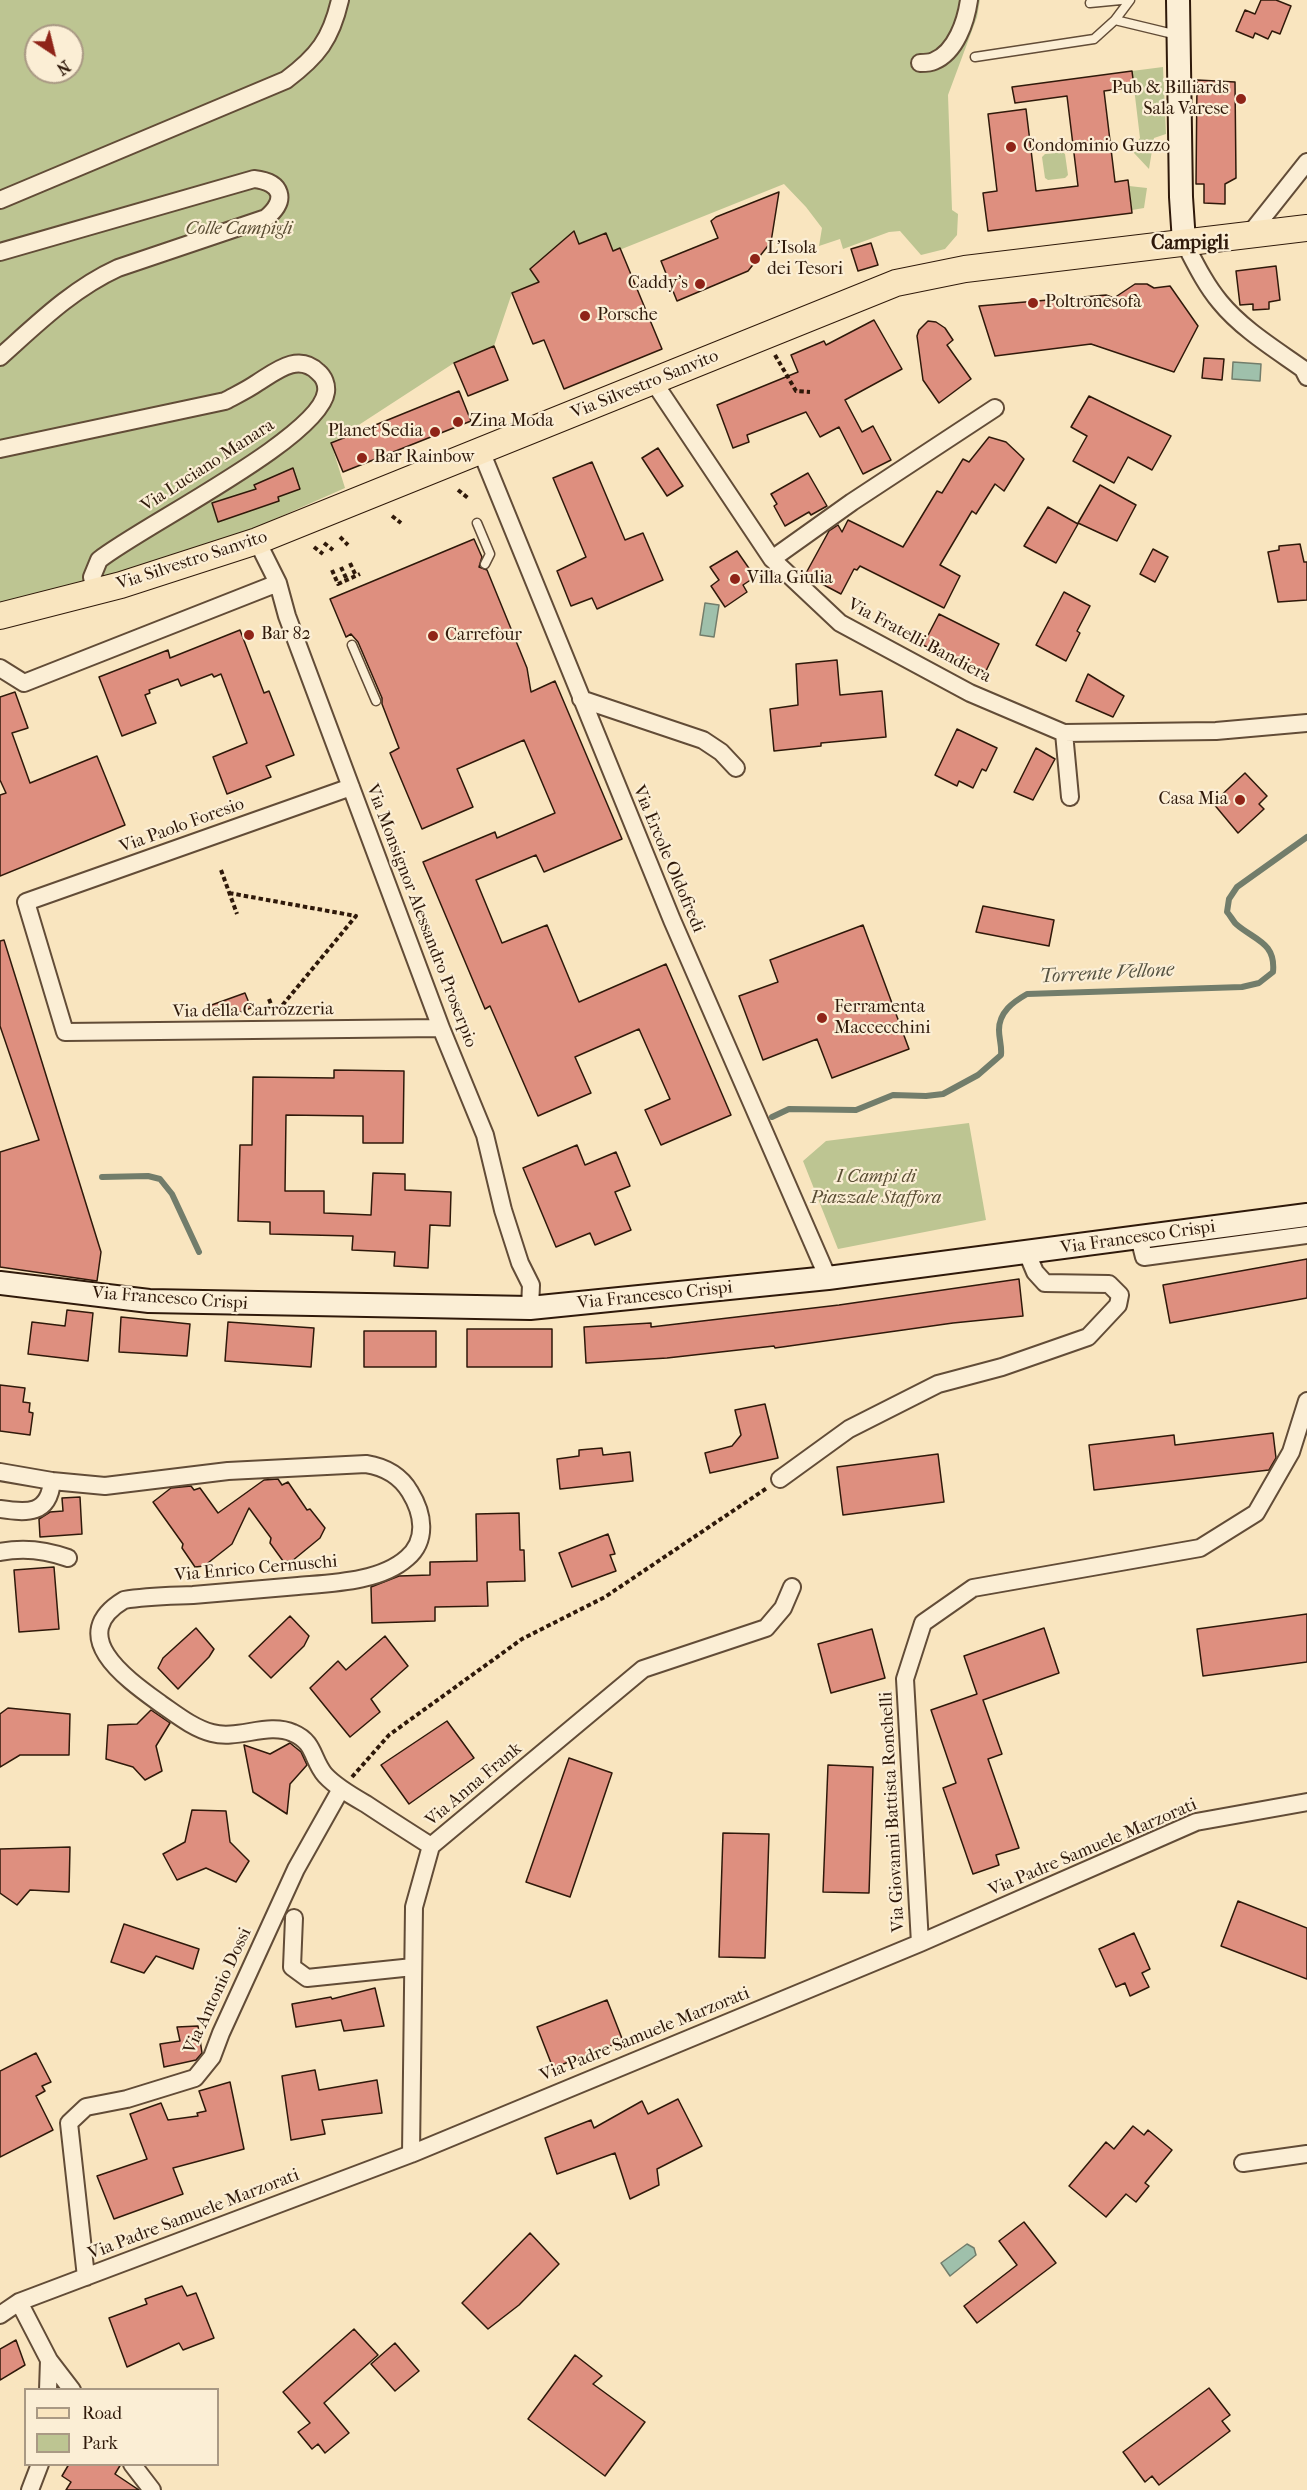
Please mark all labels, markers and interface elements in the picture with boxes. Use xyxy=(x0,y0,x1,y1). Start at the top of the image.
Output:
north arrow xyxy=(24,24,84,84)
text: N xyxy=(53,56,74,79)
place label: Pub & Billiards Sala Varese xyxy=(1112,78,1229,121)
marker: Pub & Billiards Sala Varese xyxy=(1234,92,1248,106)
place label: Condominio Guzzo xyxy=(1023,136,1170,158)
marker: Condominio Guzzo xyxy=(1004,140,1018,154)
park label: Colle Campigli xyxy=(186,219,292,241)
district label: Campigli xyxy=(1151,232,1229,256)
place label: L'Isola dei Tesori xyxy=(767,238,843,280)
marker: L'Isola dei Tesori xyxy=(748,252,762,266)
place label: Caddy's xyxy=(628,273,688,295)
marker: Caddy's xyxy=(693,277,707,291)
place label: Poltronesofà xyxy=(1045,292,1141,314)
marker: Poltronesofà xyxy=(1026,296,1040,310)
place label: Porsche xyxy=(597,305,658,327)
marker: Porsche xyxy=(578,309,592,323)
street label: Via Silvestro Sanvito xyxy=(568,346,722,424)
place label: Zina Moda xyxy=(470,411,554,433)
street label: Via Luciano Manara xyxy=(137,415,279,517)
marker: Zina Moda xyxy=(451,415,465,429)
place label: Planet Sedia xyxy=(328,421,423,443)
marker: Planet Sedia xyxy=(428,425,442,439)
place label: Bar Rainbow xyxy=(374,447,474,469)
marker: Bar Rainbow xyxy=(355,451,369,465)
street label: Via Silvestro Sanvito xyxy=(114,526,270,596)
place label: Villa Giulia xyxy=(747,568,833,590)
marker: Villa Giulia xyxy=(728,572,742,586)
street label: Via Fratelli Bandiera xyxy=(844,594,994,688)
place label: Bar 82 xyxy=(261,624,311,646)
place label: Carrefour xyxy=(445,625,522,647)
marker: Bar 82 xyxy=(242,628,256,642)
marker: Carrefour xyxy=(426,629,440,643)
street label: Via Monsignor Alessandro Proserpio xyxy=(361,781,481,1051)
street label: Via Ercole Oldofredi xyxy=(627,782,709,936)
place label: Casa Mia xyxy=(1159,789,1228,811)
street label: Via Paolo Foresio xyxy=(117,793,247,859)
marker: Casa Mia xyxy=(1233,793,1247,807)
water label: Torrente Vellone xyxy=(1039,958,1175,990)
place label: Ferramenta Maccecchini xyxy=(834,997,931,1040)
street label: Via della Carrozzeria xyxy=(172,999,334,1023)
marker: Ferramenta Maccecchini xyxy=(815,1011,829,1025)
park label: I Campi di Piazzale Staffora xyxy=(811,1167,941,1210)
street label: Via Francesco Crispi xyxy=(1059,1216,1217,1260)
street label: Via Francesco Crispi xyxy=(576,1277,734,1315)
street label: Via Francesco Crispi xyxy=(91,1283,249,1315)
street label: Via Enrico Cernuschi xyxy=(174,1551,338,1587)
street label: Via Giovanni Battista Ronchelli xyxy=(876,1691,910,1933)
street label: Via Anna Frank xyxy=(421,1738,527,1832)
street label: Via Padre Samuele Marzorati xyxy=(986,1794,1200,1902)
street label: Via Antonio Dossi xyxy=(179,1924,257,2058)
street label: Via Padre Samuele Marzorati xyxy=(537,1983,753,2087)
street label: Via Padre Samuele Marzorati xyxy=(85,2165,303,2265)
legend xyxy=(24,2388,219,2466)
text: Road xyxy=(82,2403,122,2424)
text: Park xyxy=(82,2433,118,2454)

